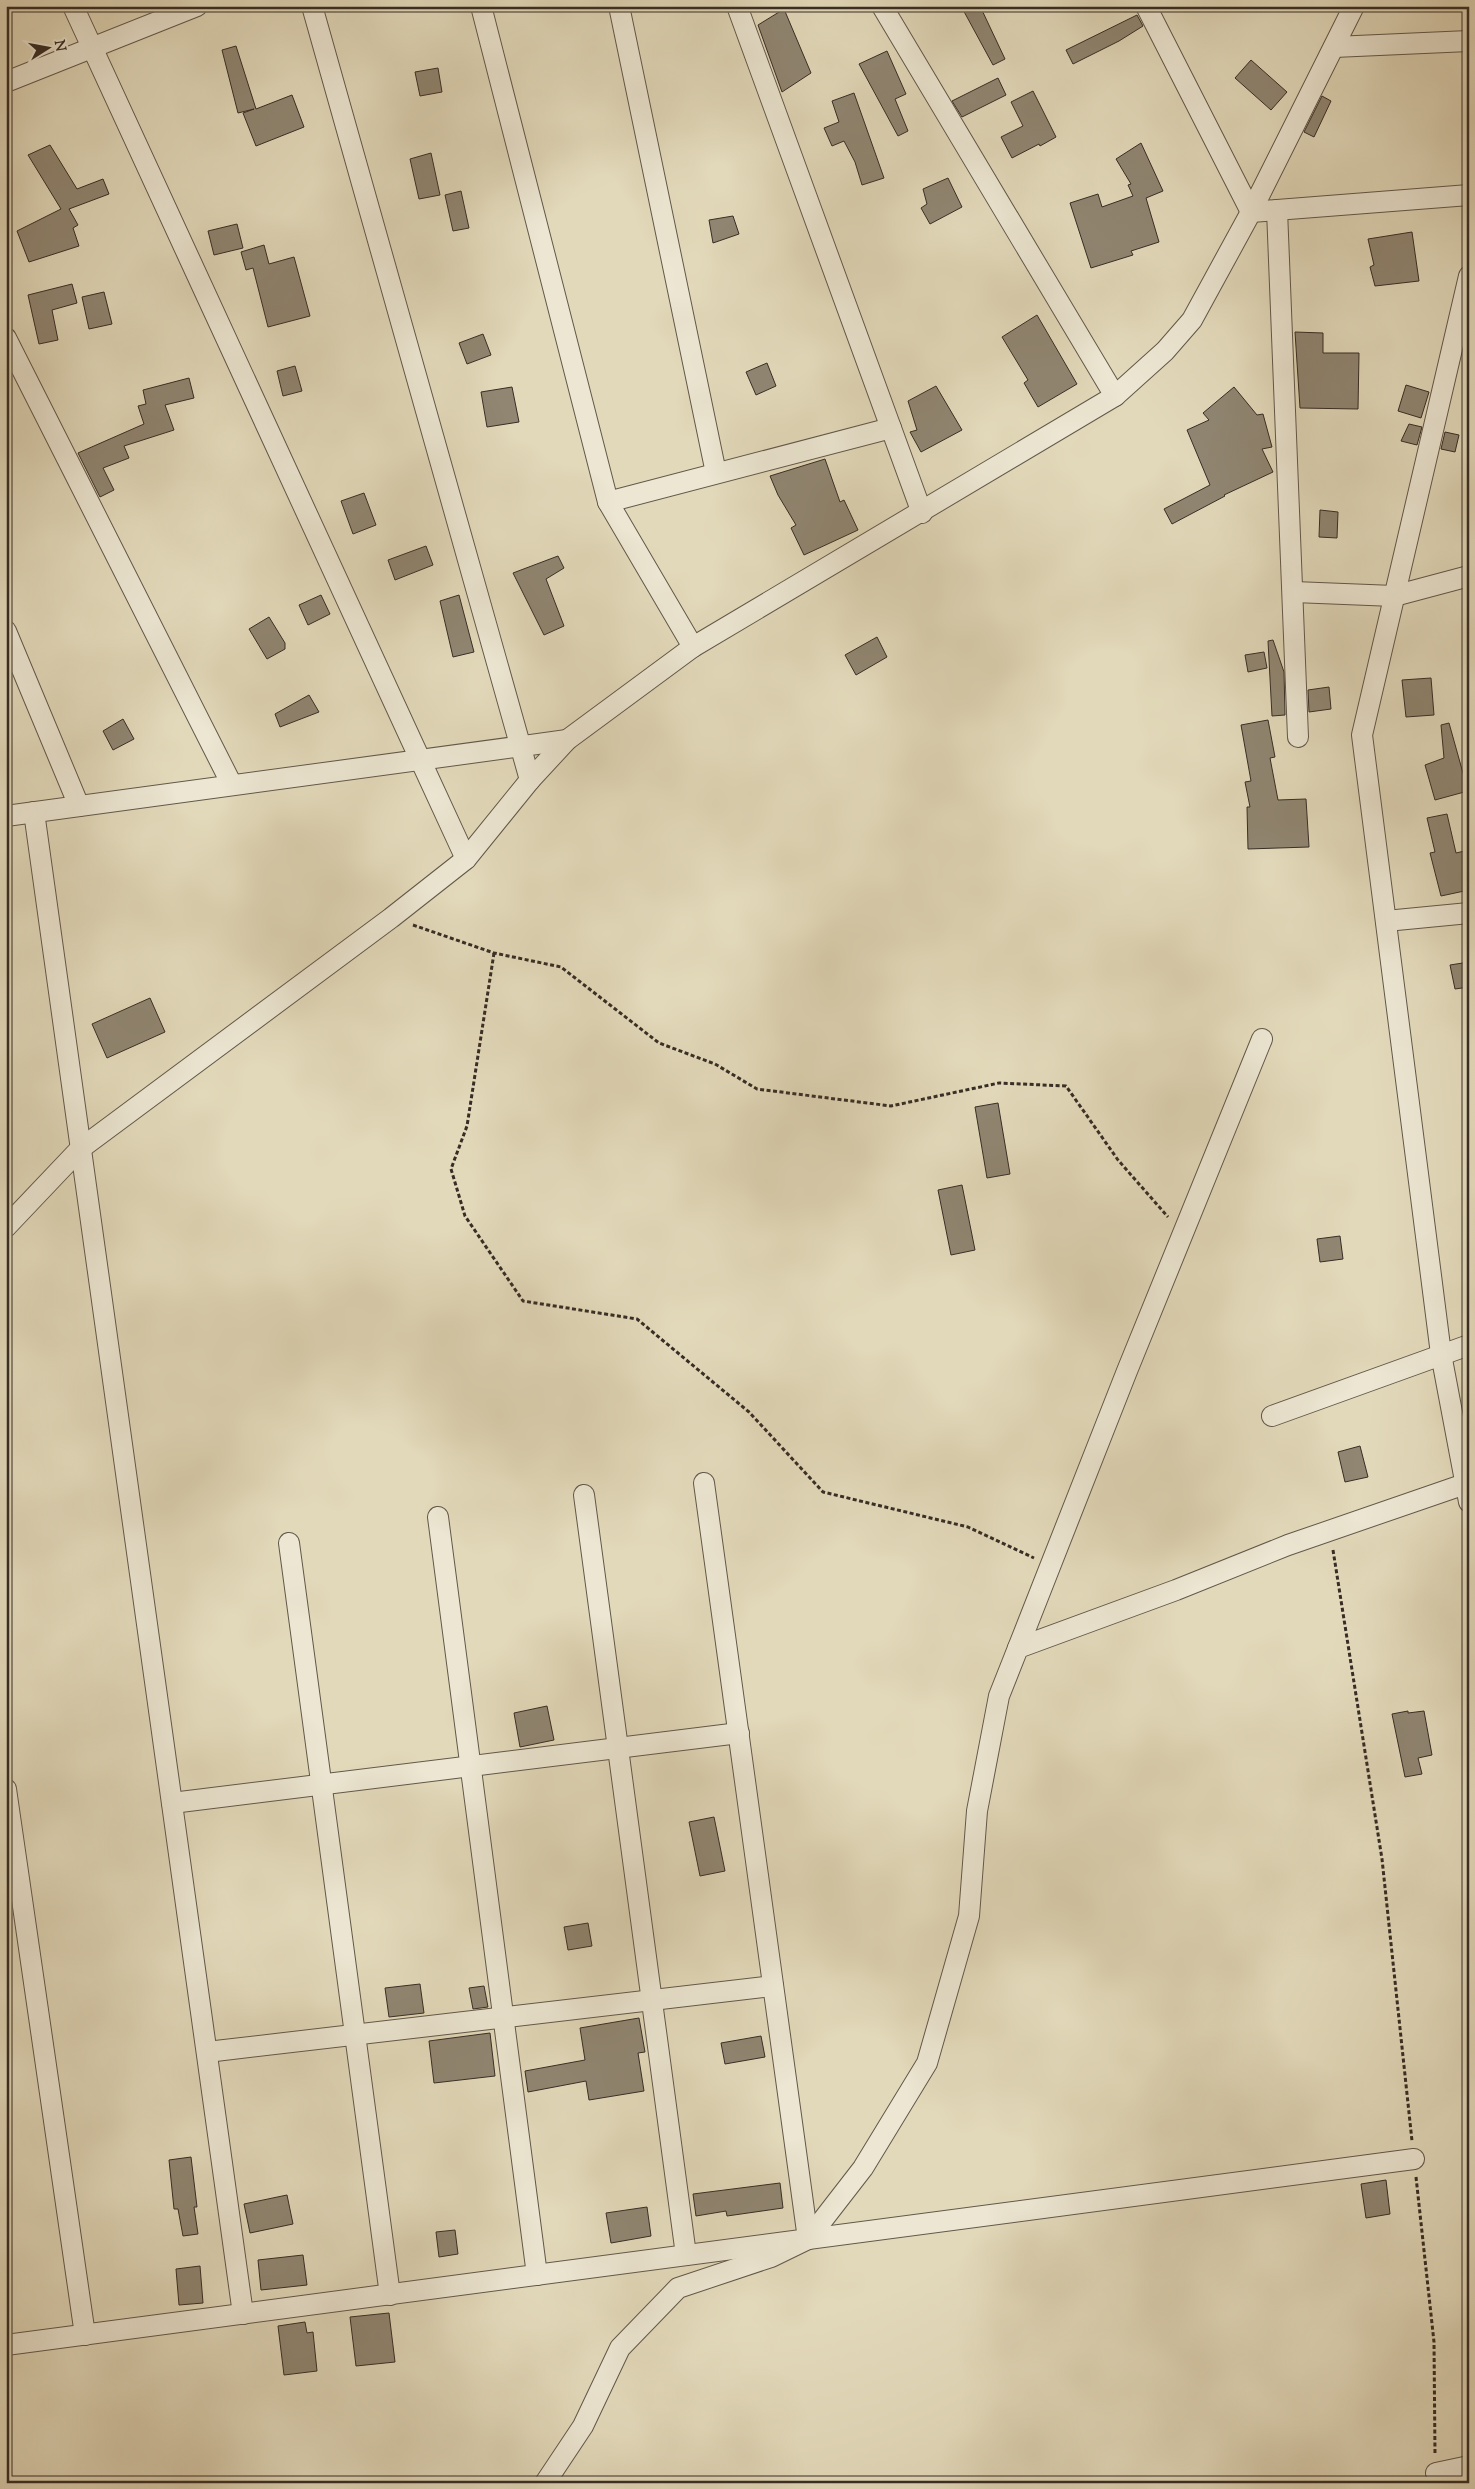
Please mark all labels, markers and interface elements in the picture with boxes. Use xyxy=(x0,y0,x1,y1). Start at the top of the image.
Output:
north arrow xyxy=(22,22,72,72)
text: N xyxy=(48,39,70,53)

